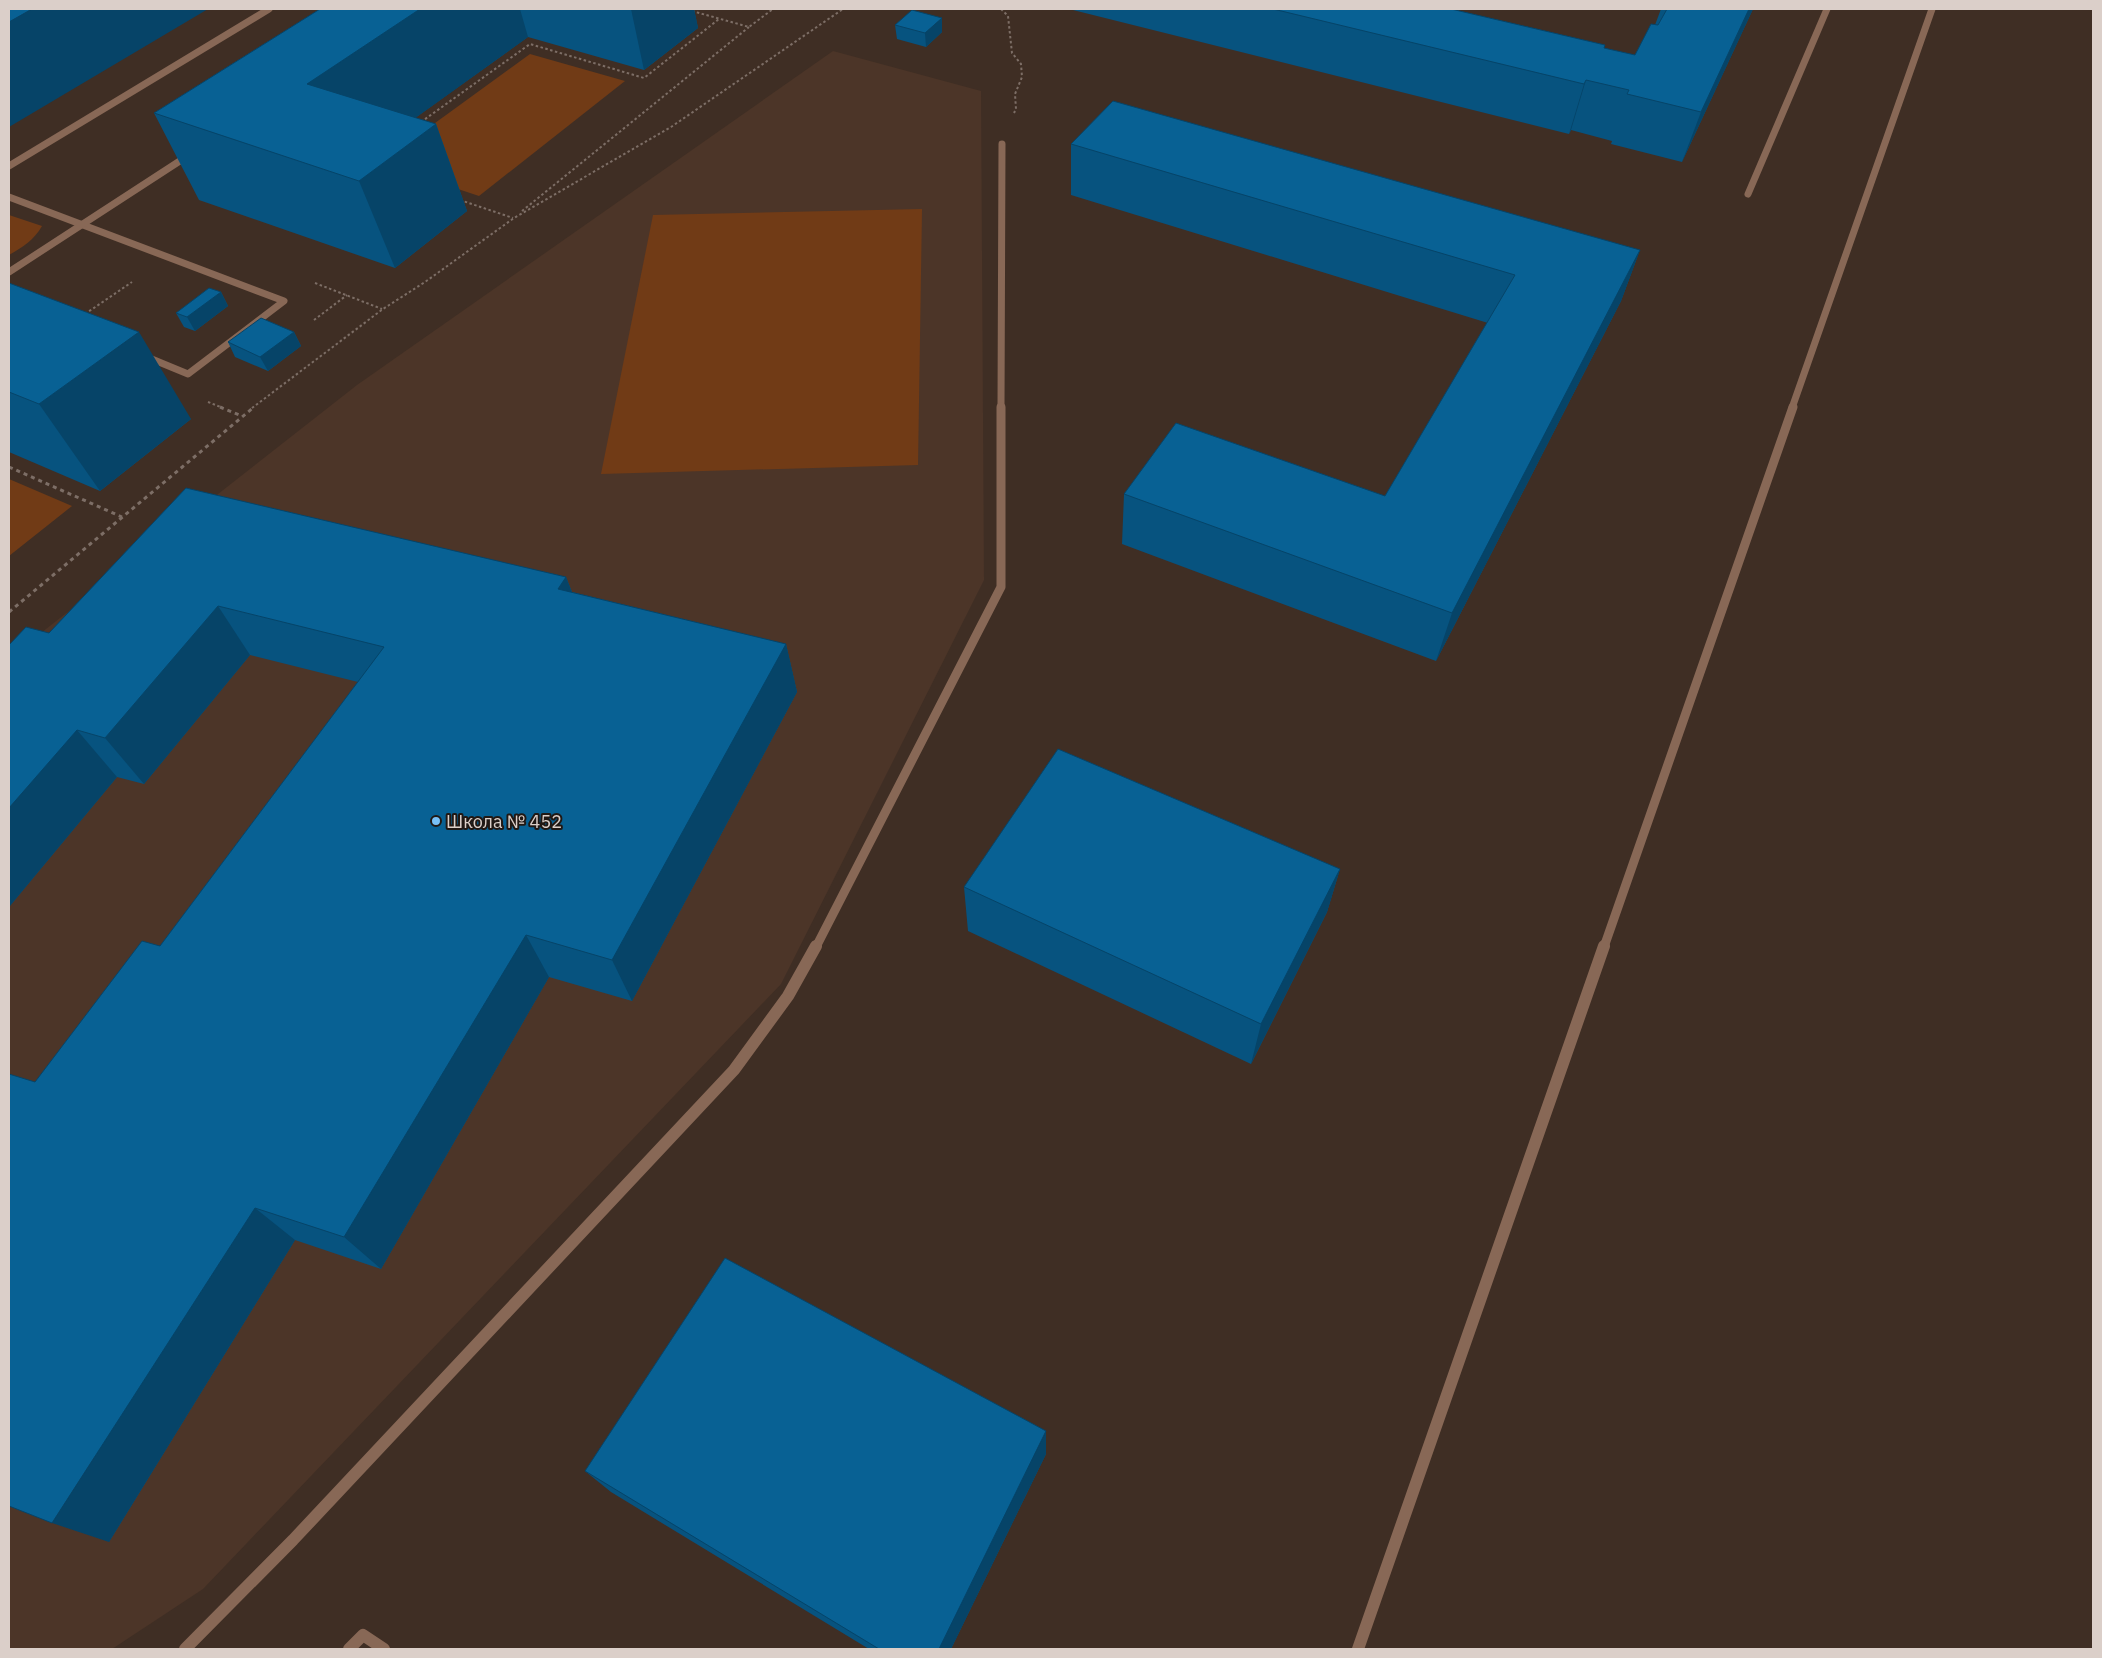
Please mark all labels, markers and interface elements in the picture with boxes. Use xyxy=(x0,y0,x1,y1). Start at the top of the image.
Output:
place label: Школа № 452 xyxy=(446,810,562,833)
marker: Школа № 452 xyxy=(430,815,442,827)

